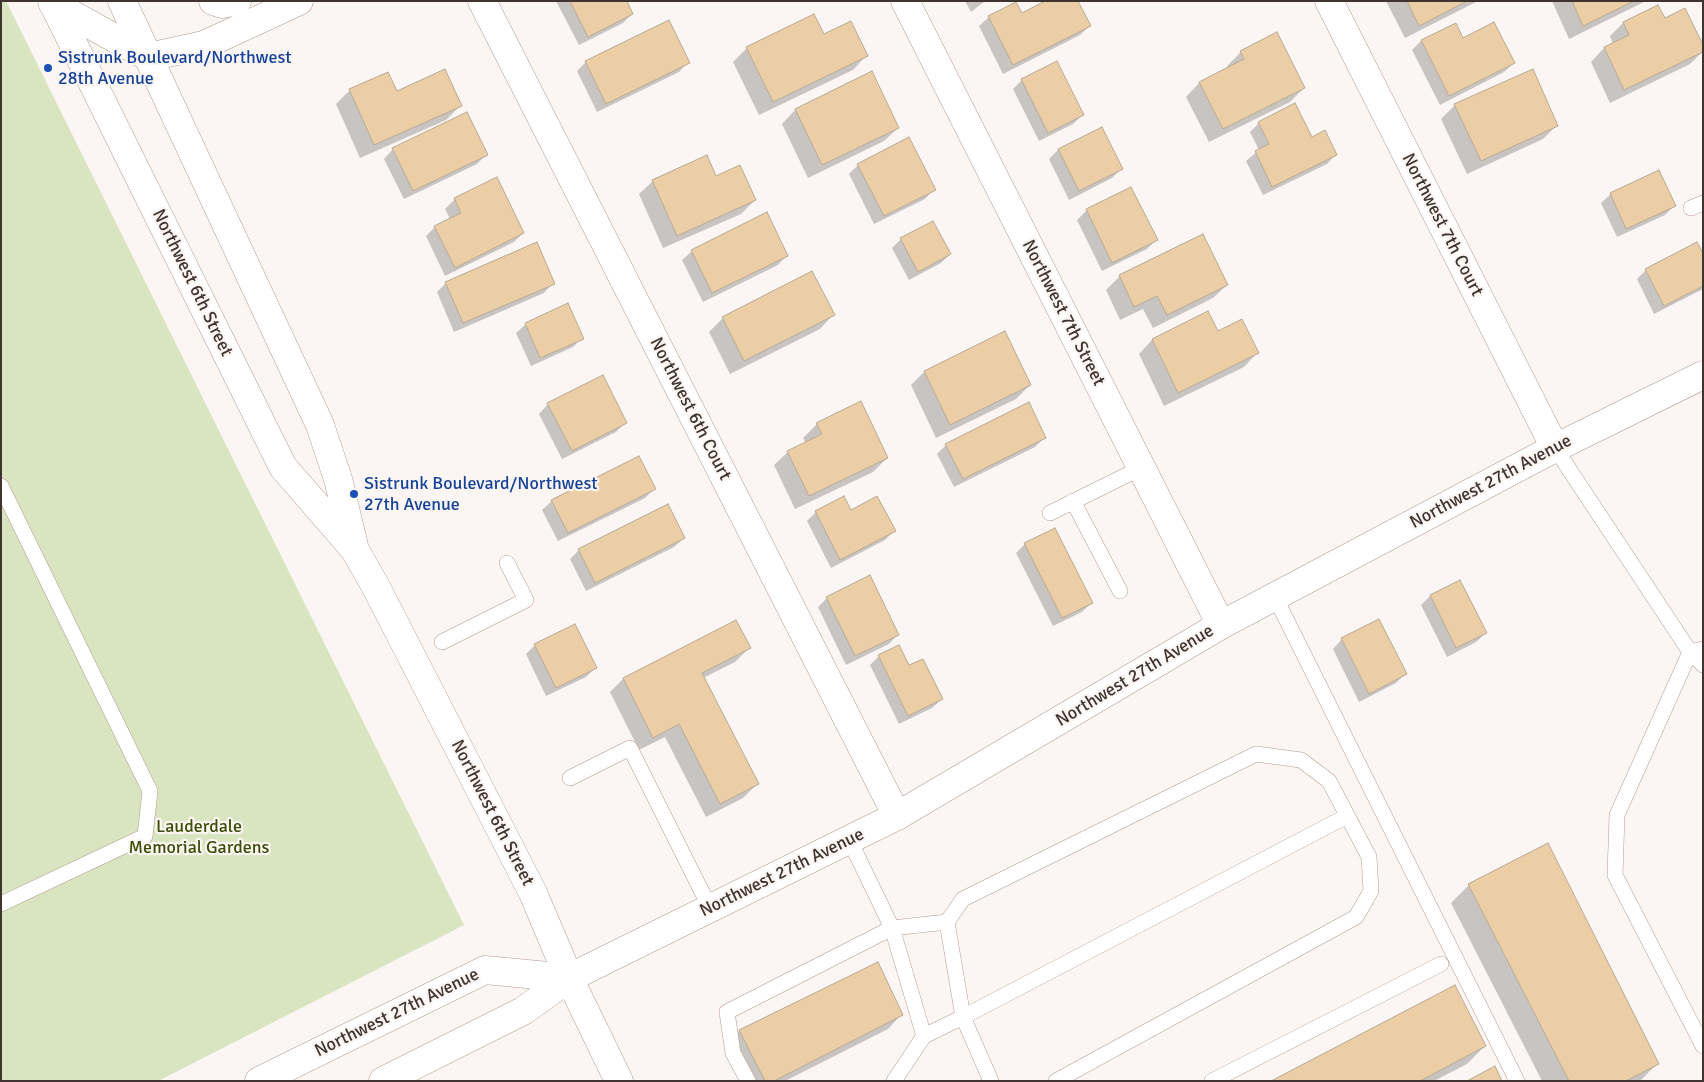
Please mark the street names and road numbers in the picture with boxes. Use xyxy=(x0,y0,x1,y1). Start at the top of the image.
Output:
street label: Northwest 7th Court xyxy=(1397,150,1487,300)
street label: Northwest 6th Street xyxy=(147,206,237,360)
street label: Northwest 7th Street xyxy=(1017,236,1109,390)
street label: Northwest 6th Court xyxy=(645,334,735,484)
street label: Northwest 27th Avenue xyxy=(1406,430,1576,534)
street label: Northwest 27th Avenue xyxy=(1052,620,1218,732)
street label: Northwest 6th Street xyxy=(446,736,538,890)
street label: Northwest 27th Avenue xyxy=(696,824,868,922)
street label: Northwest 27th Avenue xyxy=(311,964,483,1062)

